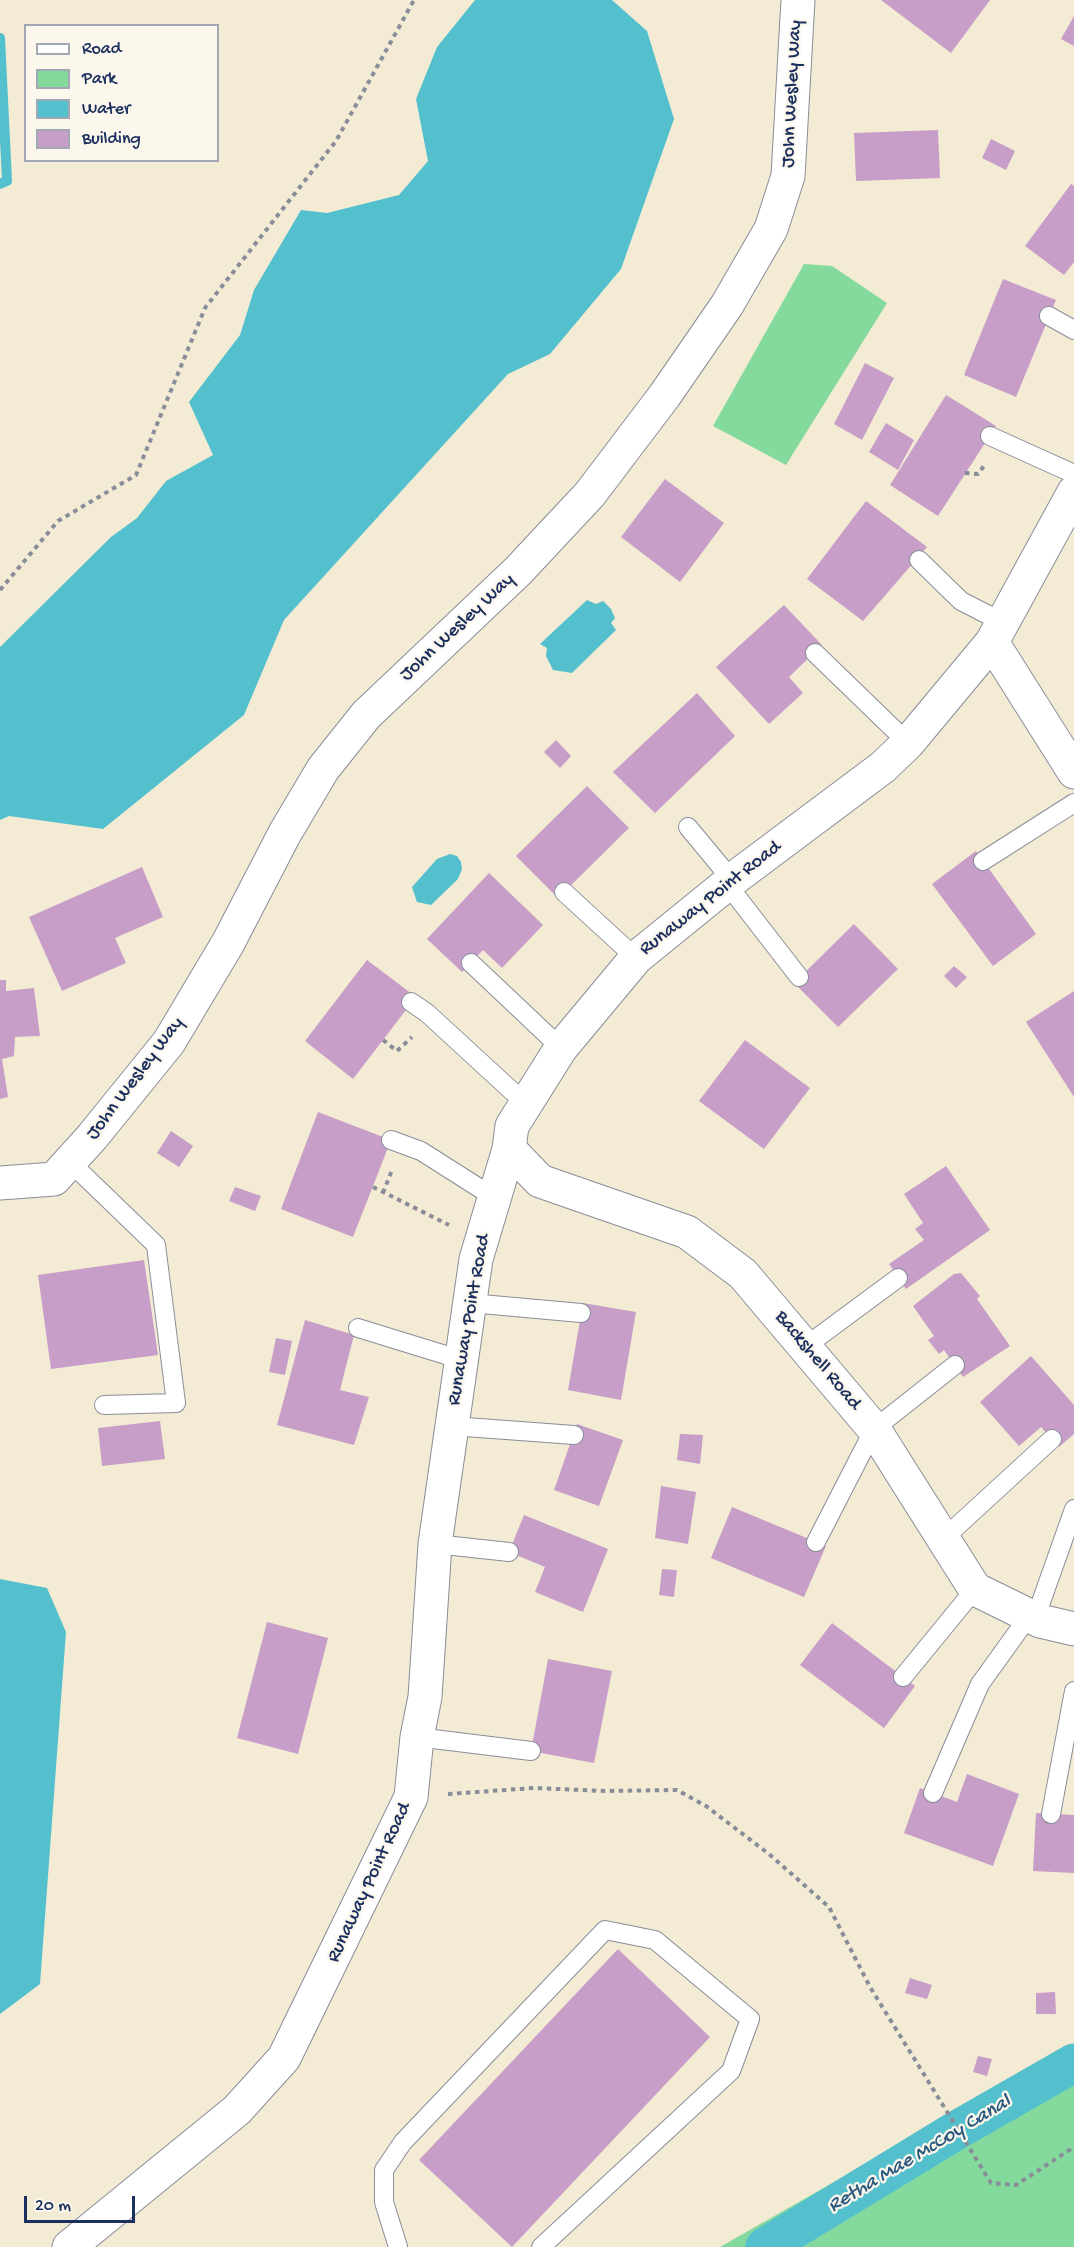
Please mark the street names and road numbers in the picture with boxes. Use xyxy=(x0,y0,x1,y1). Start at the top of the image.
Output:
street label: John Wesley Way xyxy=(777,20,809,168)
street label: John Wesley Way xyxy=(396,569,520,687)
street label: Runaway Point Road xyxy=(635,836,787,962)
street label: John Wesley Way xyxy=(82,1013,190,1145)
street label: Runaway Point Road xyxy=(443,1232,497,1408)
street label: Backshell Road xyxy=(768,1306,866,1416)
street label: Runaway Point Road xyxy=(322,1799,418,1967)

